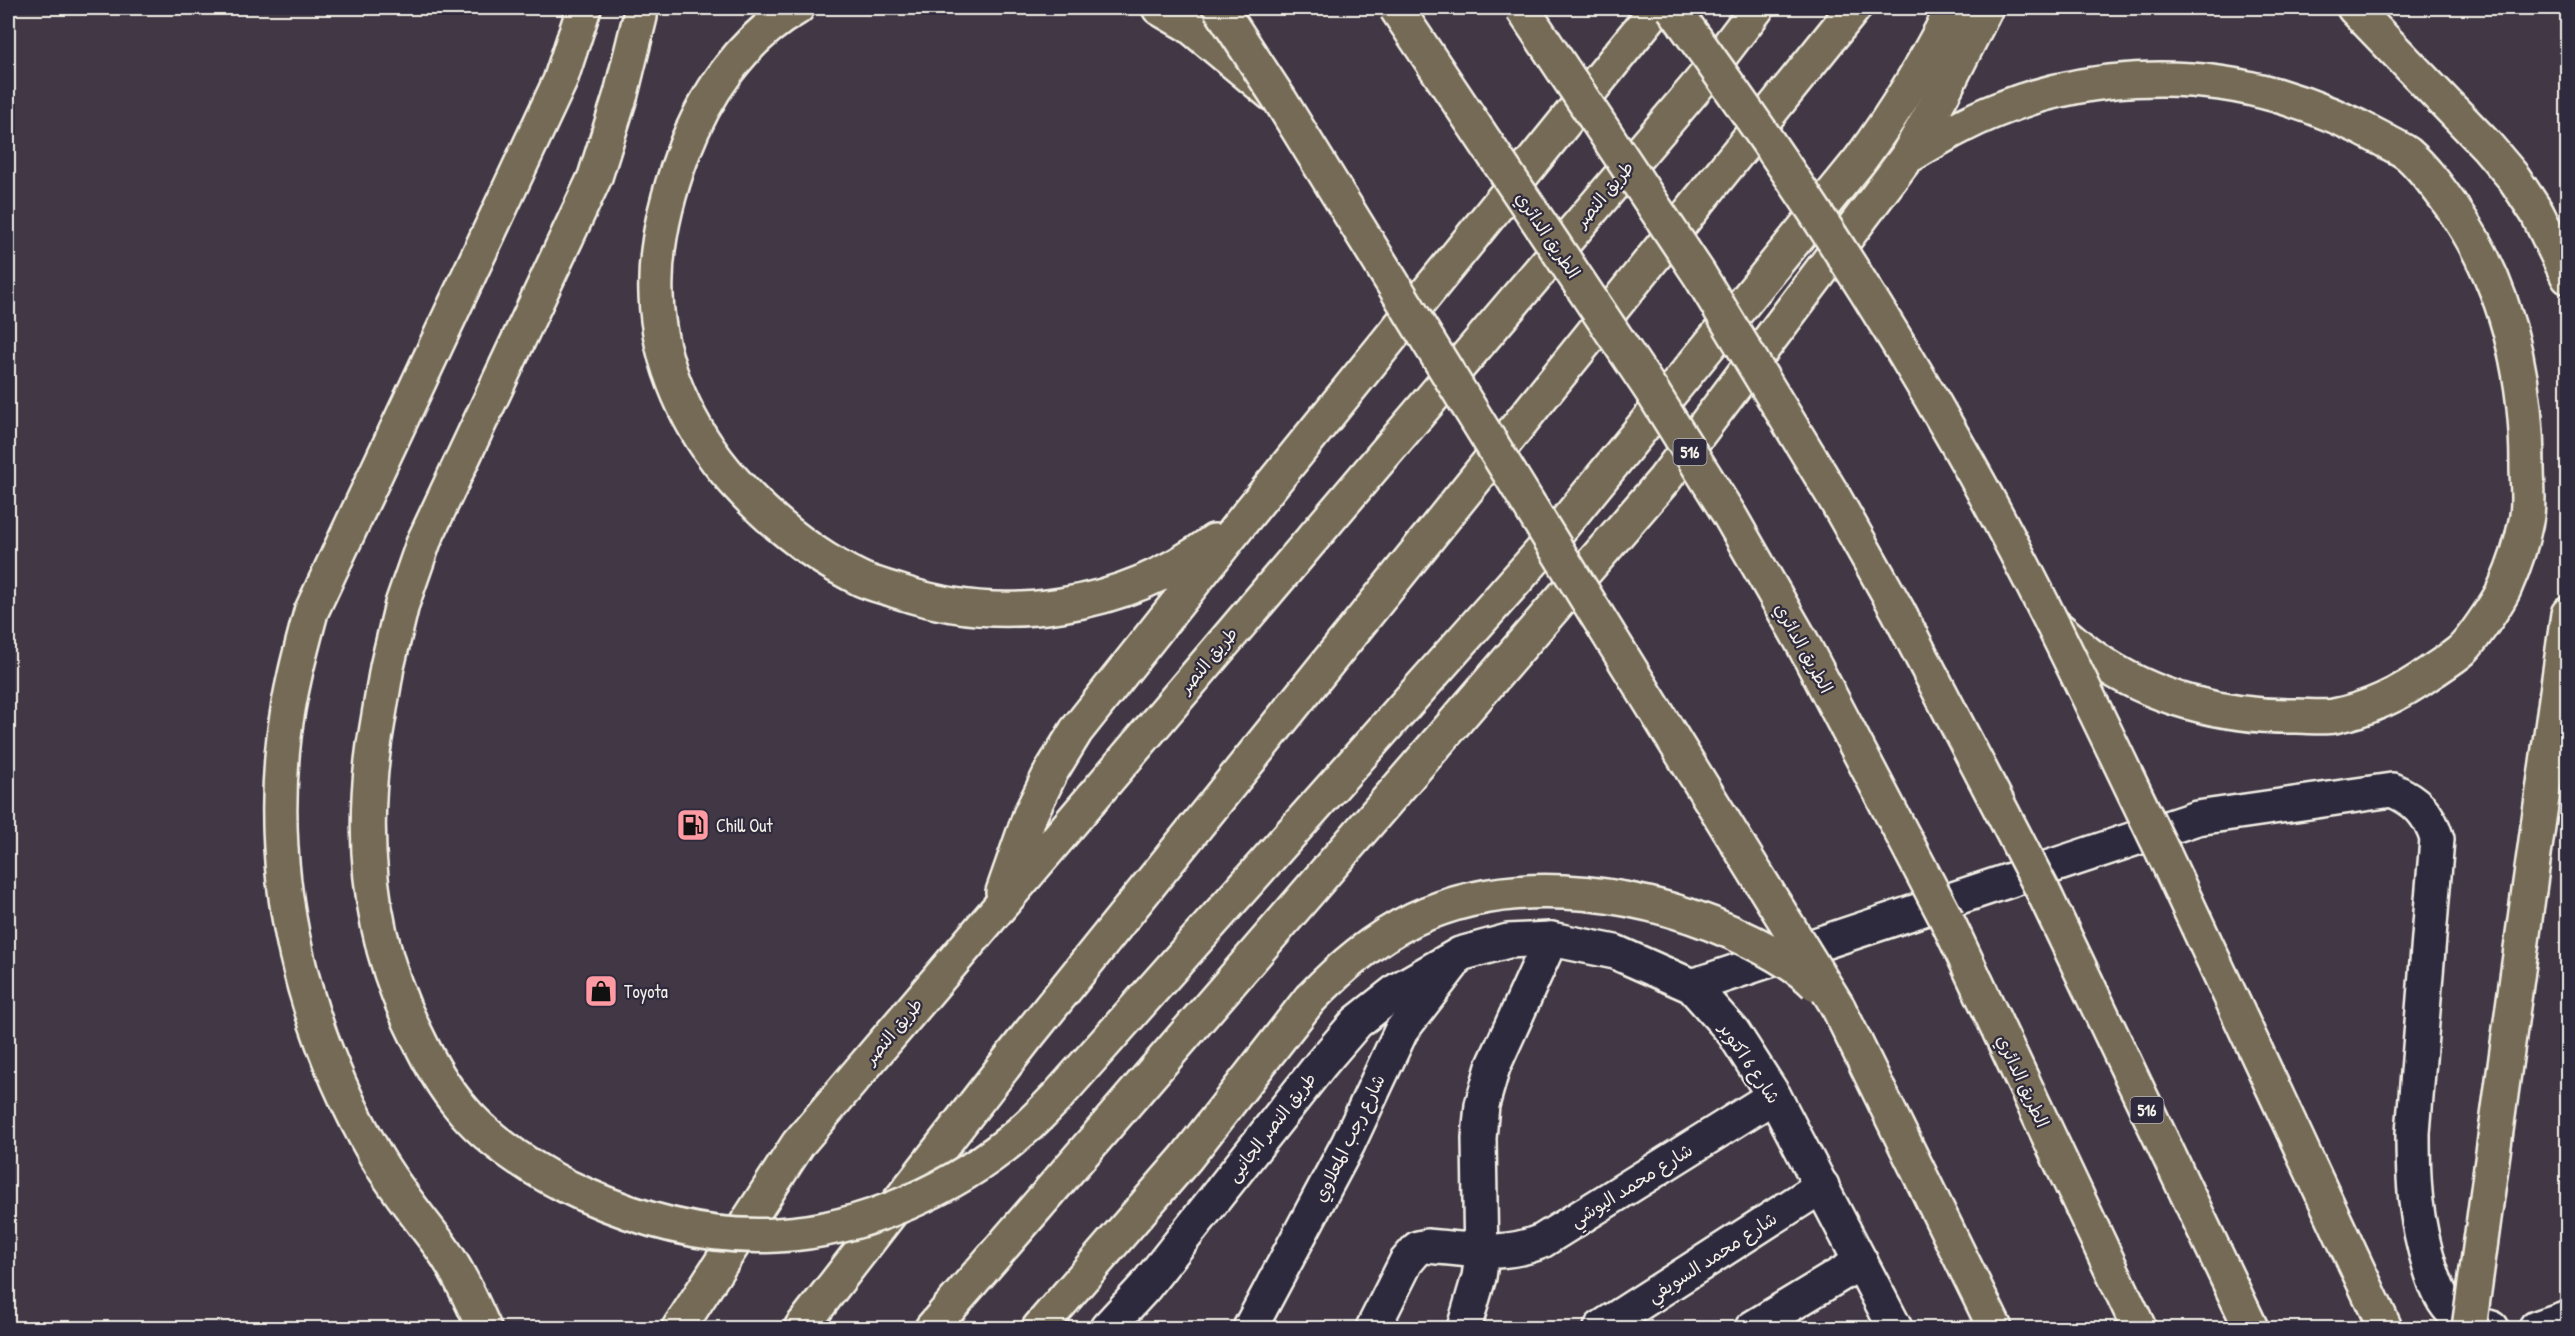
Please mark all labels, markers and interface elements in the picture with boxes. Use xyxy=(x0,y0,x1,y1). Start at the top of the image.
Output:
street label: طريق النصر xyxy=(1568,156,1639,234)
street label: الطريق الدائري xyxy=(1509,187,1586,284)
road number: 516 xyxy=(1674,439,1706,465)
street label: الطريق الدائري xyxy=(1768,598,1839,698)
street label: طريق النصر xyxy=(1172,622,1243,700)
fuel station icon: Chill Out xyxy=(675,807,711,843)
place label: Chill Out xyxy=(716,813,774,838)
shop icon: Toyota xyxy=(583,973,619,1009)
place label: Toyota xyxy=(624,979,668,1004)
street label: طريق النصر xyxy=(857,993,928,1071)
street label: شارع 6 اكتوبر xyxy=(1713,1016,1786,1108)
street label: الطريق الدائري xyxy=(1990,1030,2055,1132)
street label: طريق النصر الجانيى xyxy=(1220,1067,1322,1187)
street label: شارع رجب المعلاوي xyxy=(1307,1070,1392,1207)
road number: 516 xyxy=(2130,1097,2164,1123)
street label: شارع محمد اليوشي xyxy=(1565,1137,1699,1236)
street label: شارع محمد السويفي xyxy=(1642,1206,1784,1312)

